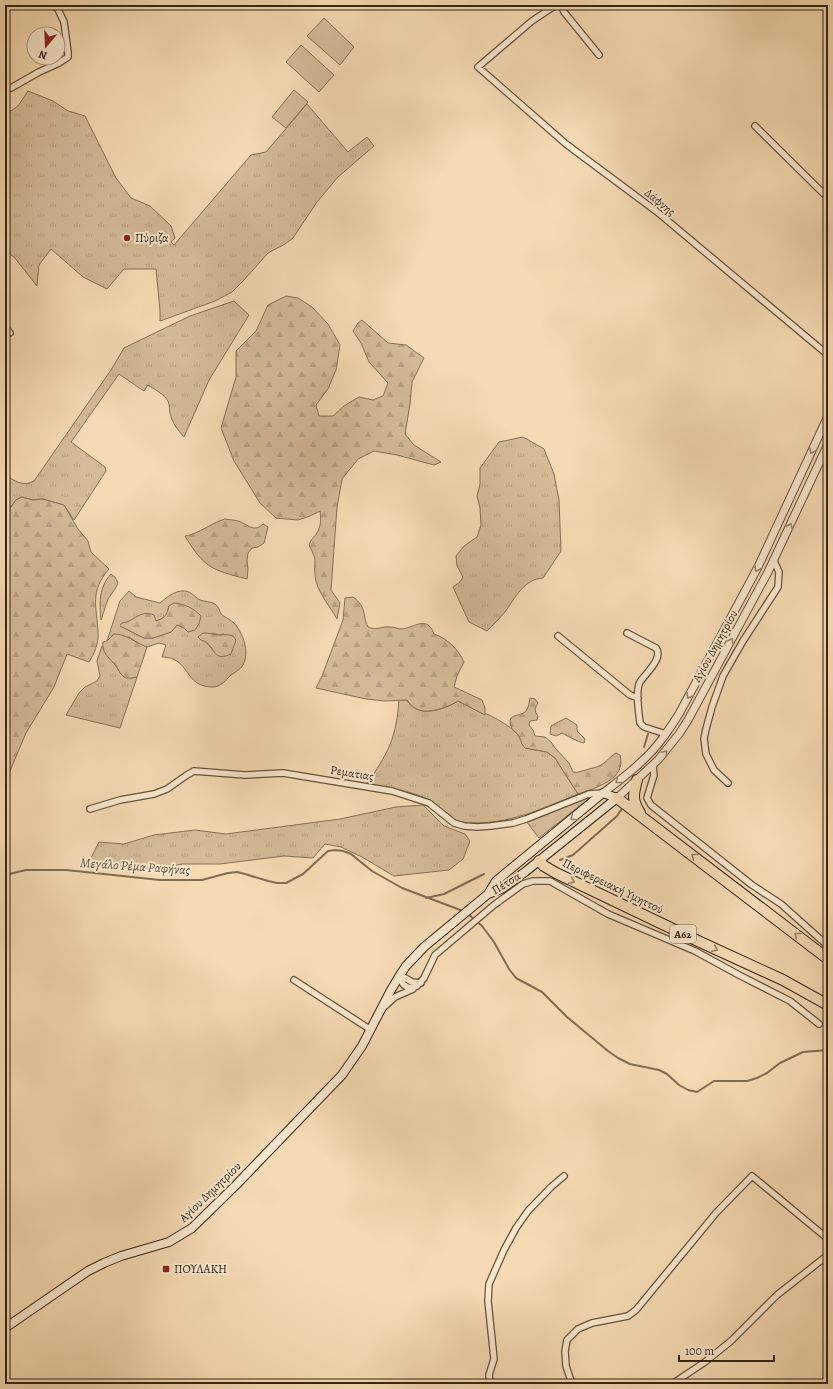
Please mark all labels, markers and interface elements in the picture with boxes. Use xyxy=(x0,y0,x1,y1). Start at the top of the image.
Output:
north arrow xyxy=(26,26,66,66)
text: N xyxy=(37,47,49,63)
street label: Δάφνης xyxy=(641,185,679,219)
place label: Πύριζα xyxy=(135,230,169,246)
marker: Πύριζα xyxy=(122,233,132,243)
one-way arrow xyxy=(809,447,817,455)
one-way arrow xyxy=(785,522,793,530)
one-way arrow xyxy=(754,565,762,572)
street label: Αγίου Δημητρίου xyxy=(688,607,741,686)
one-way arrow xyxy=(726,638,734,646)
one-way arrow xyxy=(686,692,693,699)
one-way arrow xyxy=(660,750,667,758)
street label: Ρεματιας xyxy=(329,762,375,784)
one-way arrow xyxy=(616,776,623,783)
one-way arrow xyxy=(570,813,577,820)
water label: Μεγάλο Ρέμα Ραφήνας xyxy=(79,854,191,878)
one-way arrow xyxy=(692,854,699,861)
street label: Περιφερειακή Υμηττού xyxy=(560,855,666,917)
street label: Πέτσα xyxy=(488,868,524,898)
one-way arrow xyxy=(568,876,576,884)
road number: Α62 xyxy=(670,925,696,943)
one-way arrow xyxy=(795,933,802,940)
one-way arrow xyxy=(711,944,718,952)
street label: Αγίου Δημητρίου xyxy=(175,1158,244,1226)
place label: ΠΟΥΛΑΚΗ xyxy=(174,1261,227,1277)
marker: ΠΟΥΛΑΚΗ xyxy=(161,1264,171,1274)
scale bar xyxy=(679,1337,774,1363)
text: 100 m xyxy=(685,1343,714,1359)

